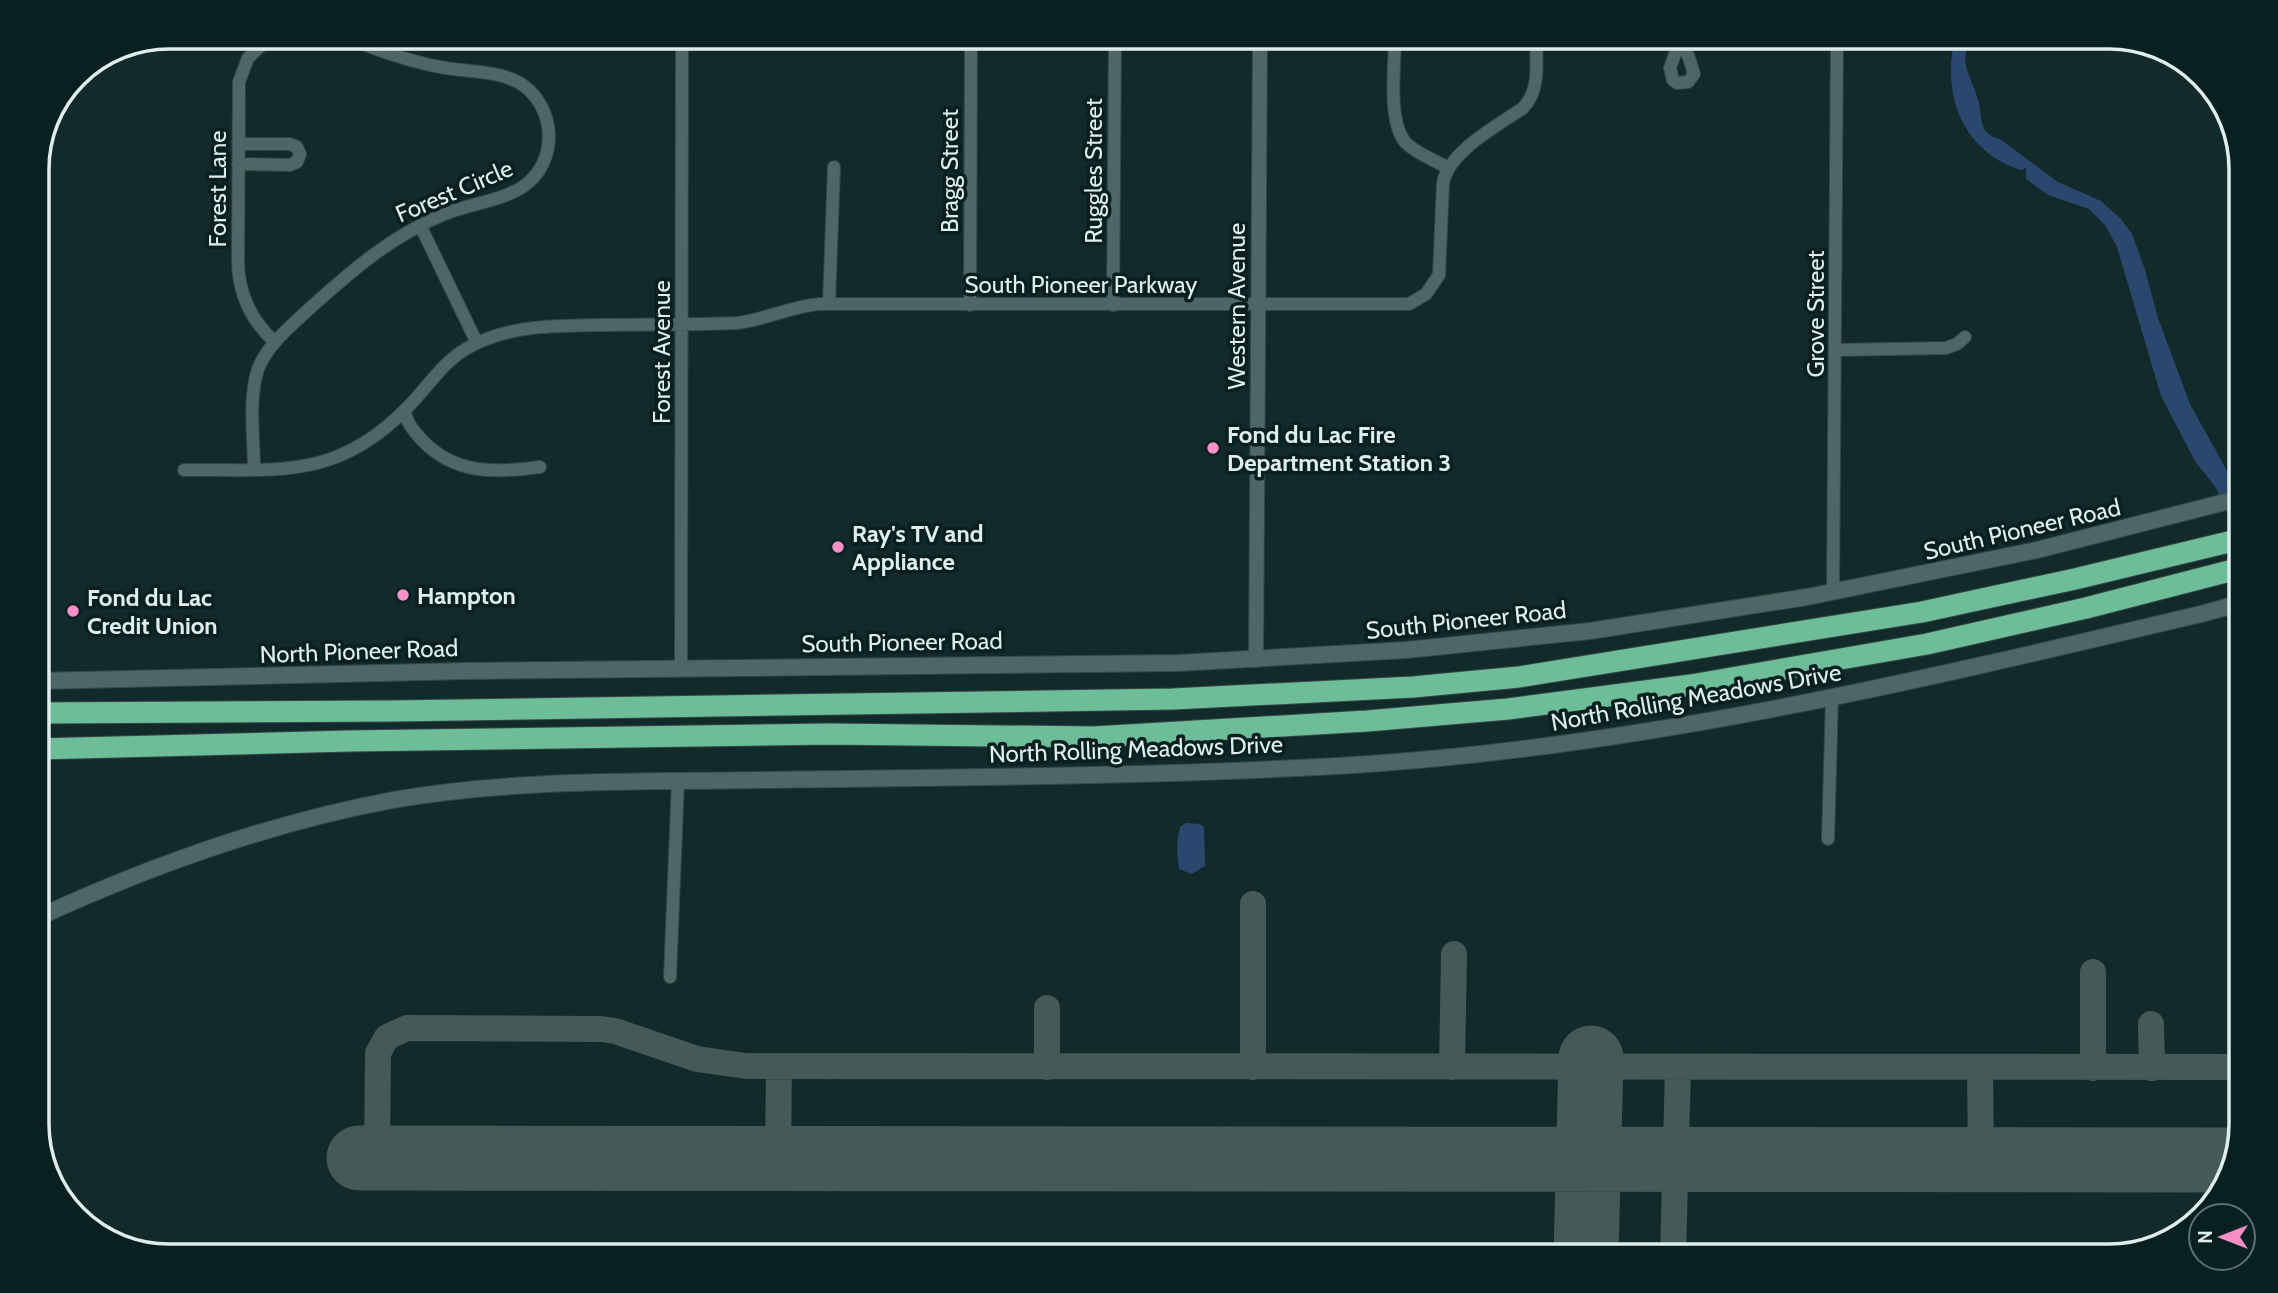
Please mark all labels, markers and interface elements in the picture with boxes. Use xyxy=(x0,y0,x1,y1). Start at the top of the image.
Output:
street label: Ruggles Street xyxy=(1079,98,1108,244)
street label: Bragg Street xyxy=(935,109,964,233)
street label: Forest Lane xyxy=(203,131,232,247)
street label: Forest Circle xyxy=(391,153,517,229)
street label: Western Avenue xyxy=(1222,223,1251,389)
street label: Grove Street xyxy=(1801,250,1830,378)
street label: South Pioneer Parkway xyxy=(965,270,1197,299)
street label: Forest Avenue xyxy=(647,280,676,424)
place label: Fond du Lac Fire Department Station 3 xyxy=(1227,420,1451,477)
marker: Fond du Lac Fire Department Station 3 xyxy=(1205,440,1221,456)
street label: South Pioneer Road xyxy=(1921,492,2123,566)
place label: Ray's TV and Appliance xyxy=(852,519,983,576)
marker: Ray's TV and Appliance xyxy=(830,539,846,555)
place label: Hampton xyxy=(417,581,516,610)
place label: Fond du Lac Credit Union xyxy=(87,583,218,640)
marker: Hampton xyxy=(395,587,411,603)
street label: South Pioneer Road xyxy=(1364,595,1568,645)
marker: Fond du Lac Credit Union xyxy=(65,603,81,619)
street label: South Pioneer Road xyxy=(801,626,1003,658)
street label: North Pioneer Road xyxy=(259,633,459,669)
street label: North Rolling Meadows Drive xyxy=(1549,657,1843,737)
street label: North Rolling Meadows Drive xyxy=(988,729,1284,769)
north arrow xyxy=(2187,1202,2257,1272)
text: N xyxy=(2194,1230,2217,1244)

